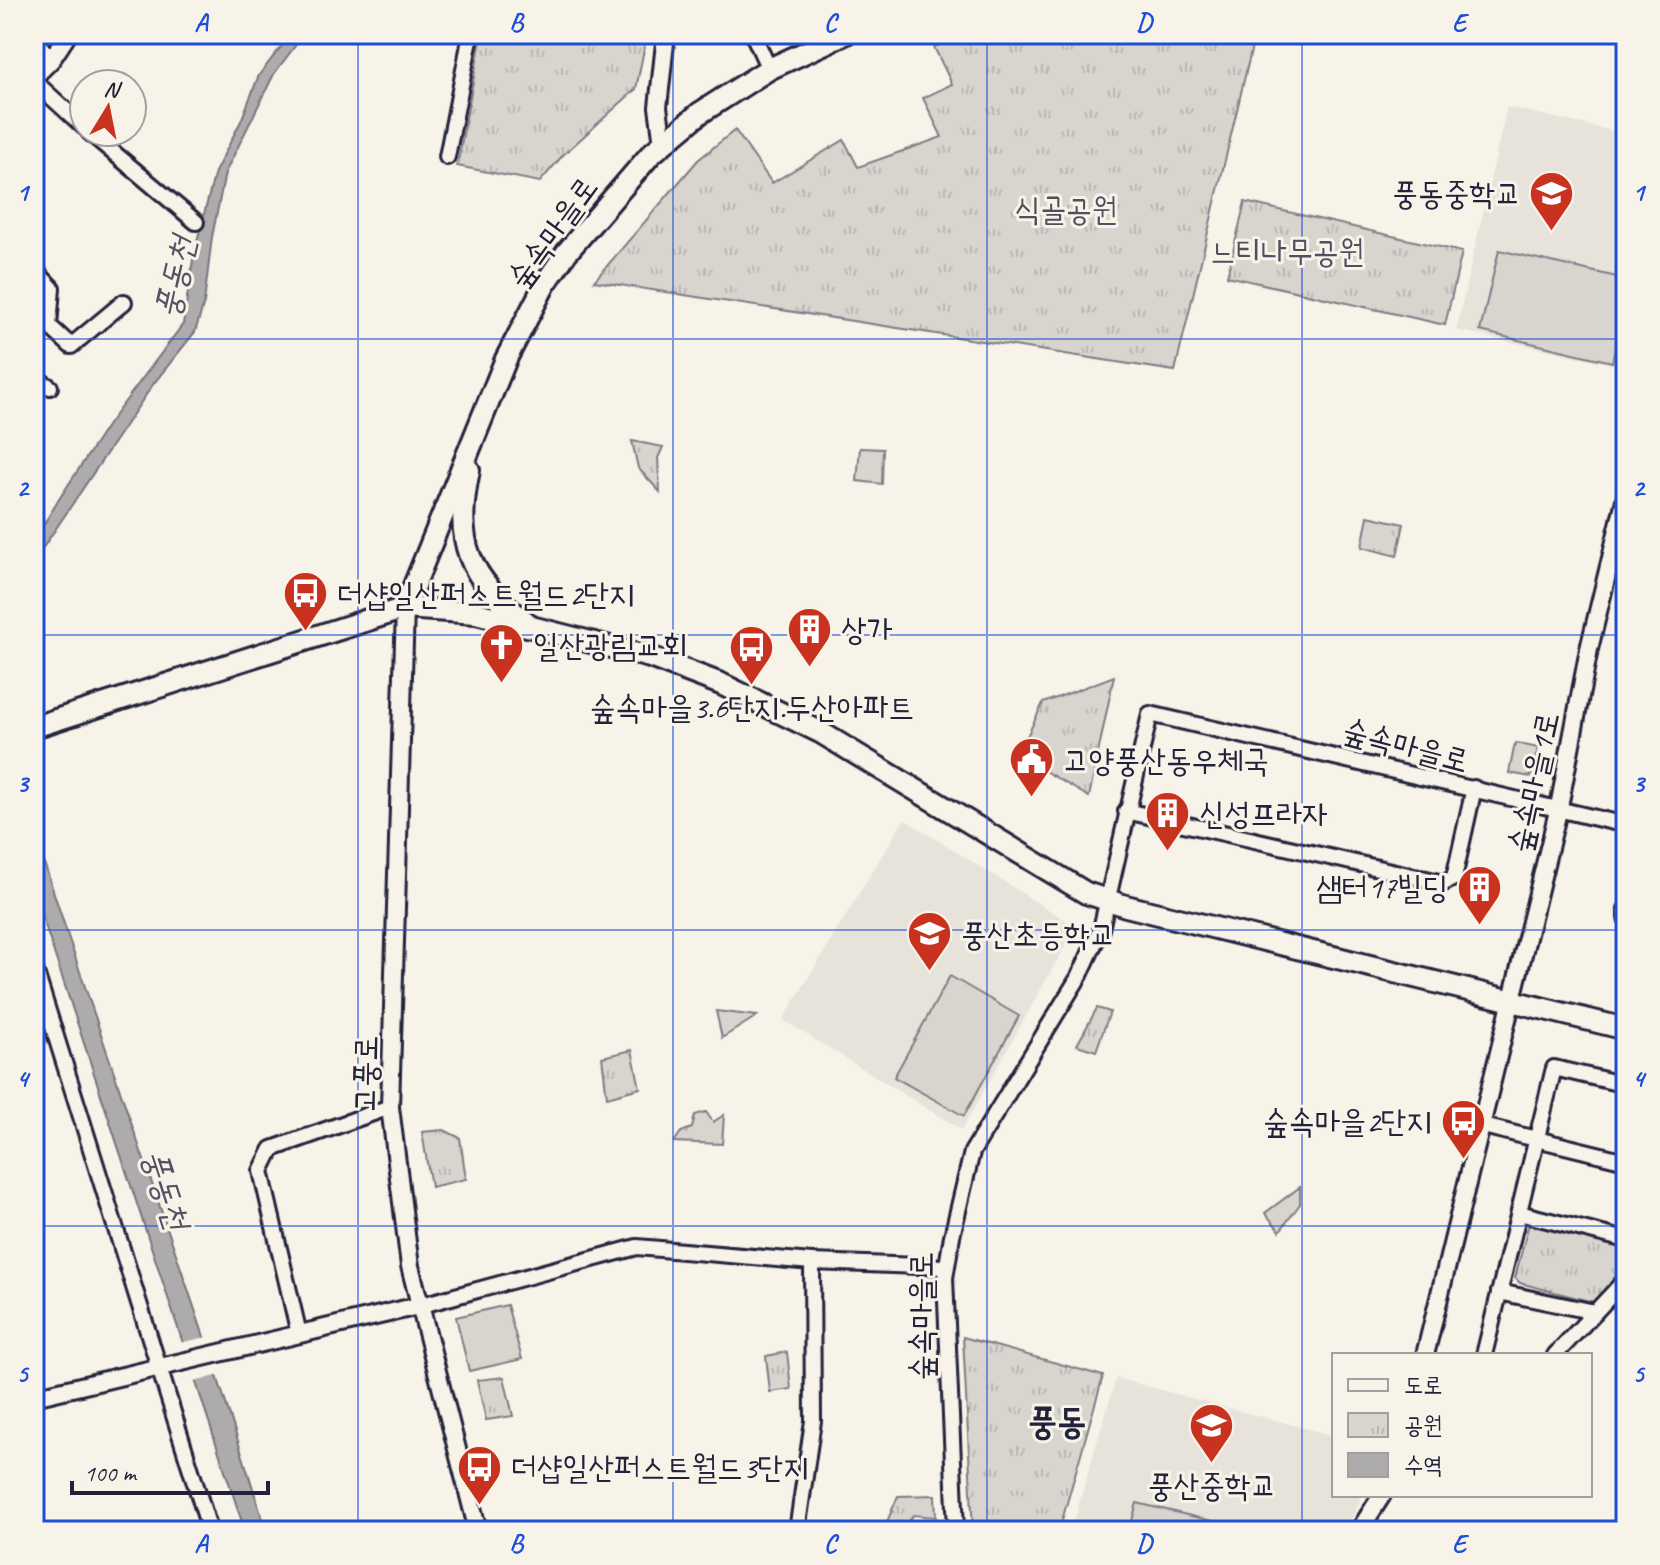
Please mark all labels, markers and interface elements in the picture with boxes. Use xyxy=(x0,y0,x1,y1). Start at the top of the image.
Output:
text: A xyxy=(194,6,209,39)
text: B xyxy=(509,6,525,39)
text: C xyxy=(824,6,840,39)
text: D xyxy=(1136,6,1154,39)
text: E xyxy=(1452,6,1470,39)
north arrow xyxy=(68,68,148,148)
text: N xyxy=(102,74,124,105)
street label: 숲속마을로 xyxy=(498,168,607,296)
school or university icon: 풍동중학교 xyxy=(1528,169,1576,232)
place label: 풍동중학교 xyxy=(1392,173,1521,214)
text: 1 xyxy=(16,176,31,209)
text: 1 xyxy=(1632,176,1647,209)
park label: 식골공원 xyxy=(1015,189,1118,230)
water label: 풍동천 xyxy=(144,229,205,322)
park label: 느티나무공원 xyxy=(1210,231,1364,272)
text: 2 xyxy=(16,471,30,504)
text: 2 xyxy=(1632,471,1646,504)
bus stop icon: 더샵일산퍼스트월드2단지 xyxy=(282,570,330,633)
place label: 더샵일산퍼스트월드2단지 xyxy=(337,574,635,615)
building icon: 상가 xyxy=(786,605,834,668)
place label: 상가 xyxy=(841,609,893,650)
church icon: 일산광림교회 xyxy=(478,621,526,684)
bus stop icon: 숲속마을3.6단지.두산아파트 xyxy=(728,624,776,687)
place label: 일산광림교회 xyxy=(533,625,688,666)
place label: 숲속마을3.6단지.두산아파트 xyxy=(590,687,914,728)
street label: 숲속마을1로 xyxy=(1499,708,1568,856)
street label: 숲속마을로 xyxy=(1338,709,1473,782)
public building icon: 고양풍산동우체국 xyxy=(1008,736,1056,799)
place label: 고양풍산동우체국 xyxy=(1063,740,1269,781)
text: 3 xyxy=(16,767,30,800)
text: 3 xyxy=(1632,767,1646,800)
building icon: 신성프라자 xyxy=(1144,789,1192,852)
place label: 신성프라자 xyxy=(1199,793,1328,834)
building icon: 샘터17빌딩 xyxy=(1455,863,1503,926)
place label: 샘터17빌딩 xyxy=(1316,867,1448,908)
school or university icon: 풍산초등학교 xyxy=(906,910,954,973)
place label: 풍산초등학교 xyxy=(961,914,1116,955)
street label: 고풍로 xyxy=(344,1035,387,1113)
text: 4 xyxy=(16,1062,31,1095)
text: 4 xyxy=(1632,1062,1647,1095)
bus stop icon: 숲속마을2단지 xyxy=(1439,1097,1487,1160)
place label: 숲속마을2단지 xyxy=(1263,1101,1432,1142)
water label: 풍동천 xyxy=(133,1143,201,1238)
street label: 숲속마을로 xyxy=(901,1252,942,1380)
legend xyxy=(1332,1353,1592,1497)
text: 5 xyxy=(16,1357,30,1390)
text: 5 xyxy=(1632,1357,1646,1390)
text: 도로 xyxy=(1404,1370,1443,1400)
district label: 풍동 xyxy=(1028,1398,1086,1444)
school or university icon: 풍산중학교 xyxy=(1188,1402,1236,1465)
text: 공원 xyxy=(1404,1410,1443,1440)
bus stop icon: 더샵일산퍼스트월드3단지 xyxy=(456,1443,504,1506)
scale bar xyxy=(72,1445,268,1495)
place label: 더샵일산퍼스트월드3단지 xyxy=(511,1447,809,1488)
text: 수역 xyxy=(1404,1450,1443,1480)
text: 100 m xyxy=(84,1458,138,1488)
place label: 풍산중학교 xyxy=(1148,1465,1276,1506)
text: A xyxy=(194,1527,209,1560)
text: B xyxy=(509,1527,525,1560)
text: C xyxy=(824,1527,840,1560)
text: D xyxy=(1136,1527,1154,1560)
text: E xyxy=(1452,1527,1470,1560)

